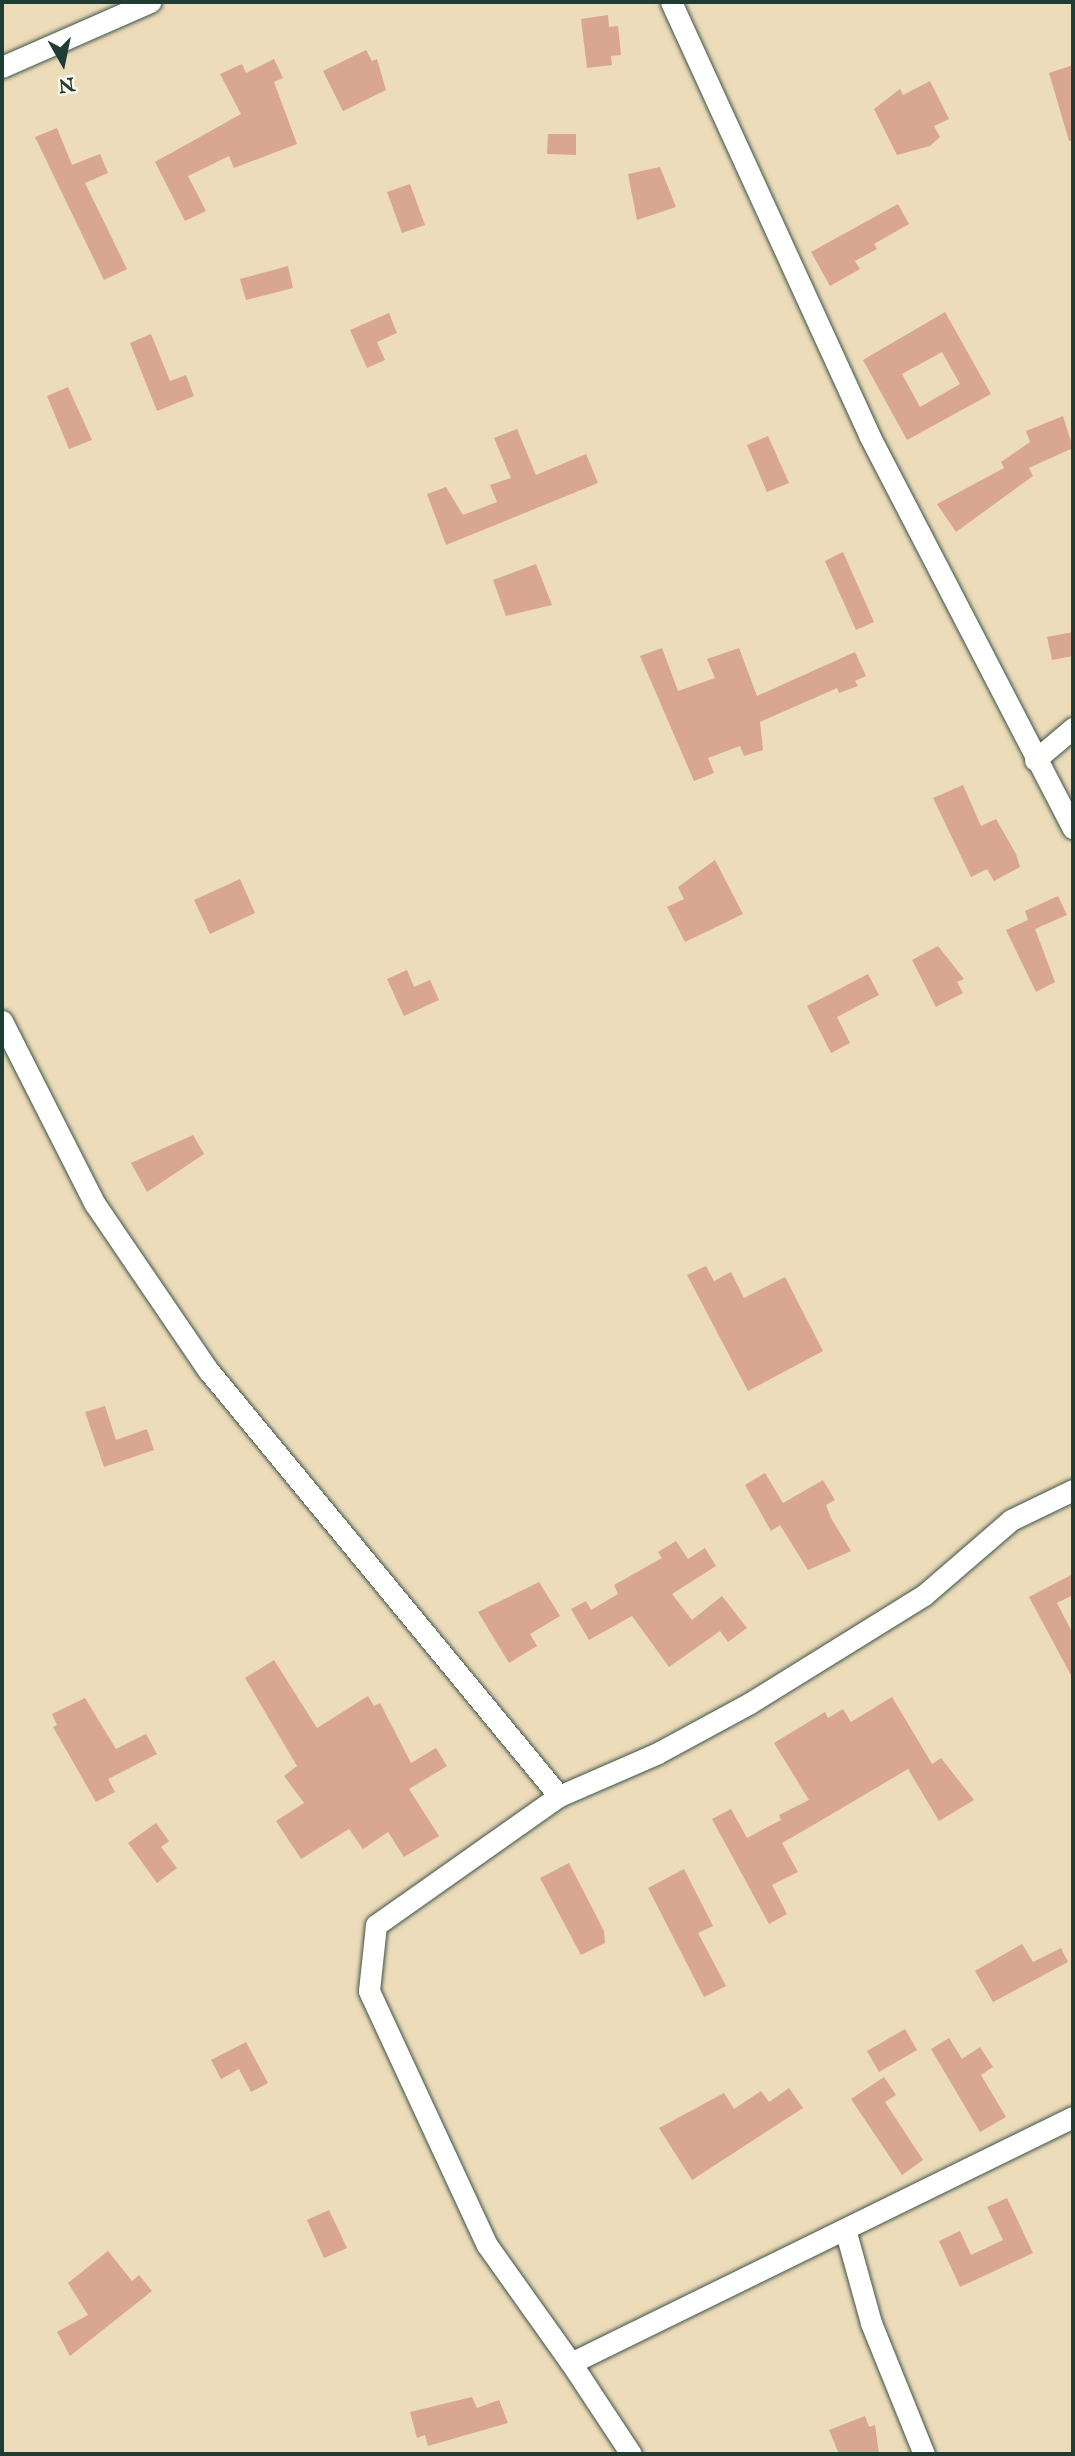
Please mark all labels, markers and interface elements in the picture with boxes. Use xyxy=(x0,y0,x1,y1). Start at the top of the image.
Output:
north arrow xyxy=(28,28,98,98)
text: N xyxy=(56,71,76,97)

